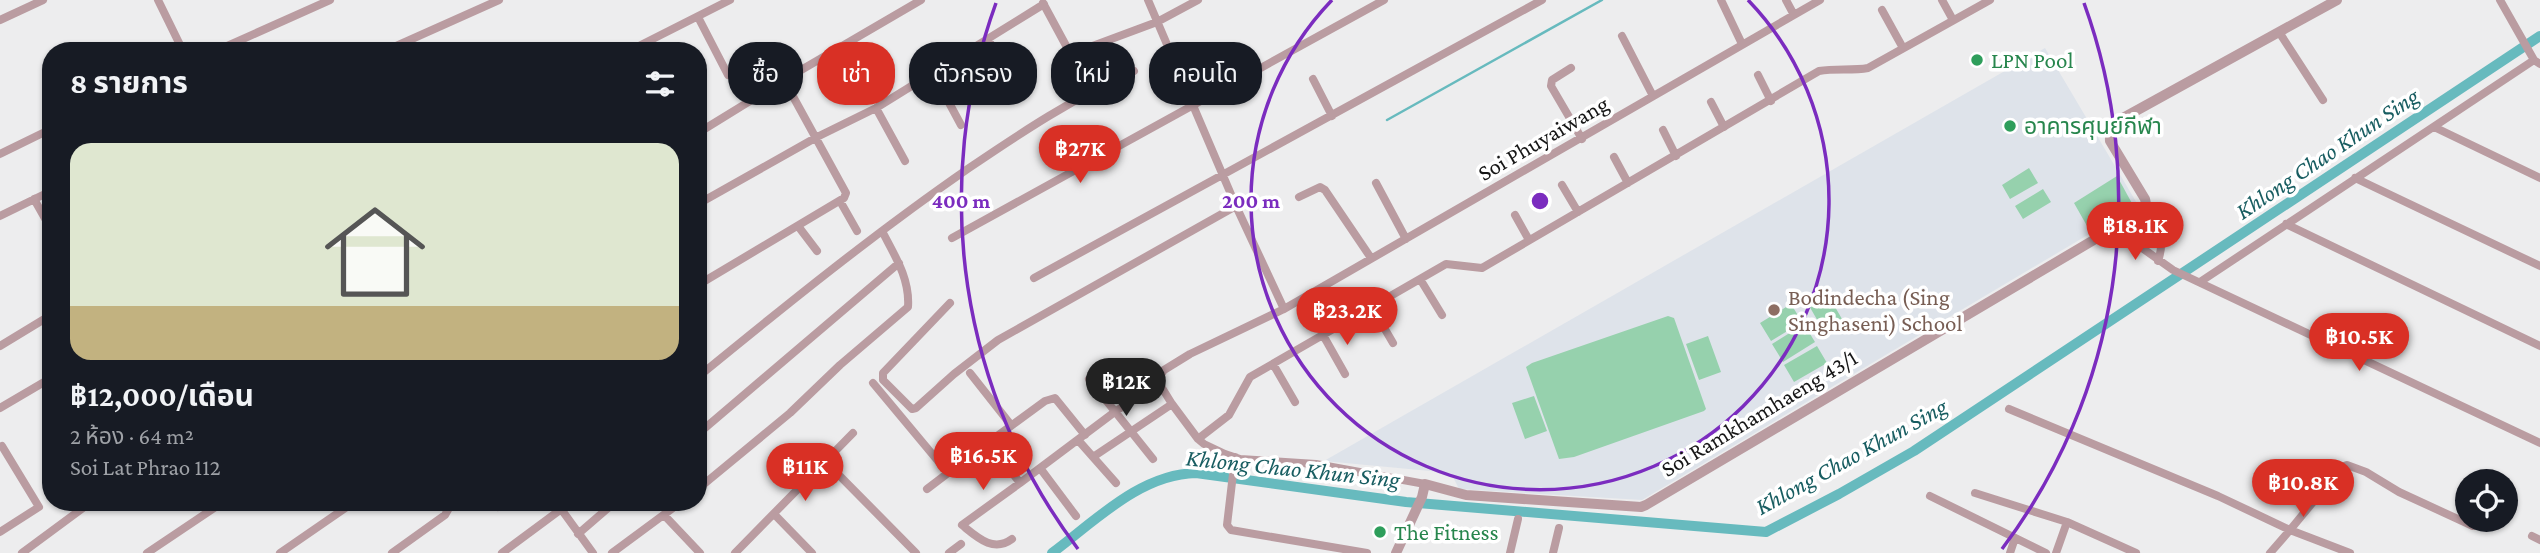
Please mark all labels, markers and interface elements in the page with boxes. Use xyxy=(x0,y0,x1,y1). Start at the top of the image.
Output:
chip: ซื้อ xyxy=(728,42,803,105)
chip: เช่า xyxy=(817,42,895,105)
chip: ตัวกรอง xyxy=(909,42,1037,105)
chip: ใหม่ xyxy=(1051,42,1135,105)
chip: คอนโด xyxy=(1149,42,1262,105)
place label: LPN Pool xyxy=(1991,47,2073,73)
marker: LPN Pool xyxy=(1969,52,1985,68)
icon: filters xyxy=(641,65,679,103)
text: 8 รายการ xyxy=(70,66,188,99)
water label: Khlong Chao Khun Sing xyxy=(2230,81,2425,224)
street label: Soi Phuyaiwang xyxy=(1473,90,1613,186)
place label: อาคารศุนย์กีฬา xyxy=(2024,113,2162,140)
marker: อาคารศุนย์กีฬา xyxy=(2002,118,2018,134)
pin: ฿27K xyxy=(1039,125,1121,185)
text: ฿27K xyxy=(1055,135,1105,161)
icon: home xyxy=(312,189,438,315)
text: 400 m xyxy=(932,189,991,213)
text: 200 m xyxy=(1222,189,1280,213)
centre of rings xyxy=(1528,189,1552,213)
pin: ฿18.1K xyxy=(2078,202,2192,262)
text: ฿18.1K xyxy=(2103,212,2167,238)
place label: Bodindecha (Sing Singhaseni) School xyxy=(1788,284,1963,337)
pin: ฿23.2K xyxy=(1290,288,1404,347)
text: ฿23.2K xyxy=(1312,297,1382,323)
marker: Bodindecha (Sing Singhaseni) School xyxy=(1766,302,1782,318)
pin: ฿10.5K xyxy=(2302,314,2416,373)
text: ฿10.5K xyxy=(2325,323,2393,349)
street label: Soi Ramkhamhaeng 43/1 xyxy=(1656,344,1862,482)
pin: ฿12K xyxy=(1085,358,1167,418)
text: ฿12K xyxy=(1102,368,1150,394)
text: ฿12,000/เดือน xyxy=(70,379,254,412)
water label: Khlong Chao Khun Sing xyxy=(1750,391,1953,520)
text: 2 ห้อง · 64 m² xyxy=(70,423,194,449)
pin: ฿16.5K xyxy=(926,433,1040,492)
text: ฿16.5K xyxy=(950,442,1016,468)
water label: Khlong Chao Khun Sing xyxy=(1185,443,1403,493)
pin: ฿11K xyxy=(764,444,846,503)
text: ฿11K xyxy=(782,453,828,479)
text: Soi Lat Phrao 112 xyxy=(70,454,221,480)
pin: ฿10.8K xyxy=(2246,460,2360,519)
text: ฿10.8K xyxy=(2268,469,2338,495)
map controls xyxy=(2455,469,2518,532)
button: locate xyxy=(2455,469,2518,532)
place label: The Fitness xyxy=(1394,519,1499,545)
marker: The Fitness xyxy=(1372,524,1388,540)

